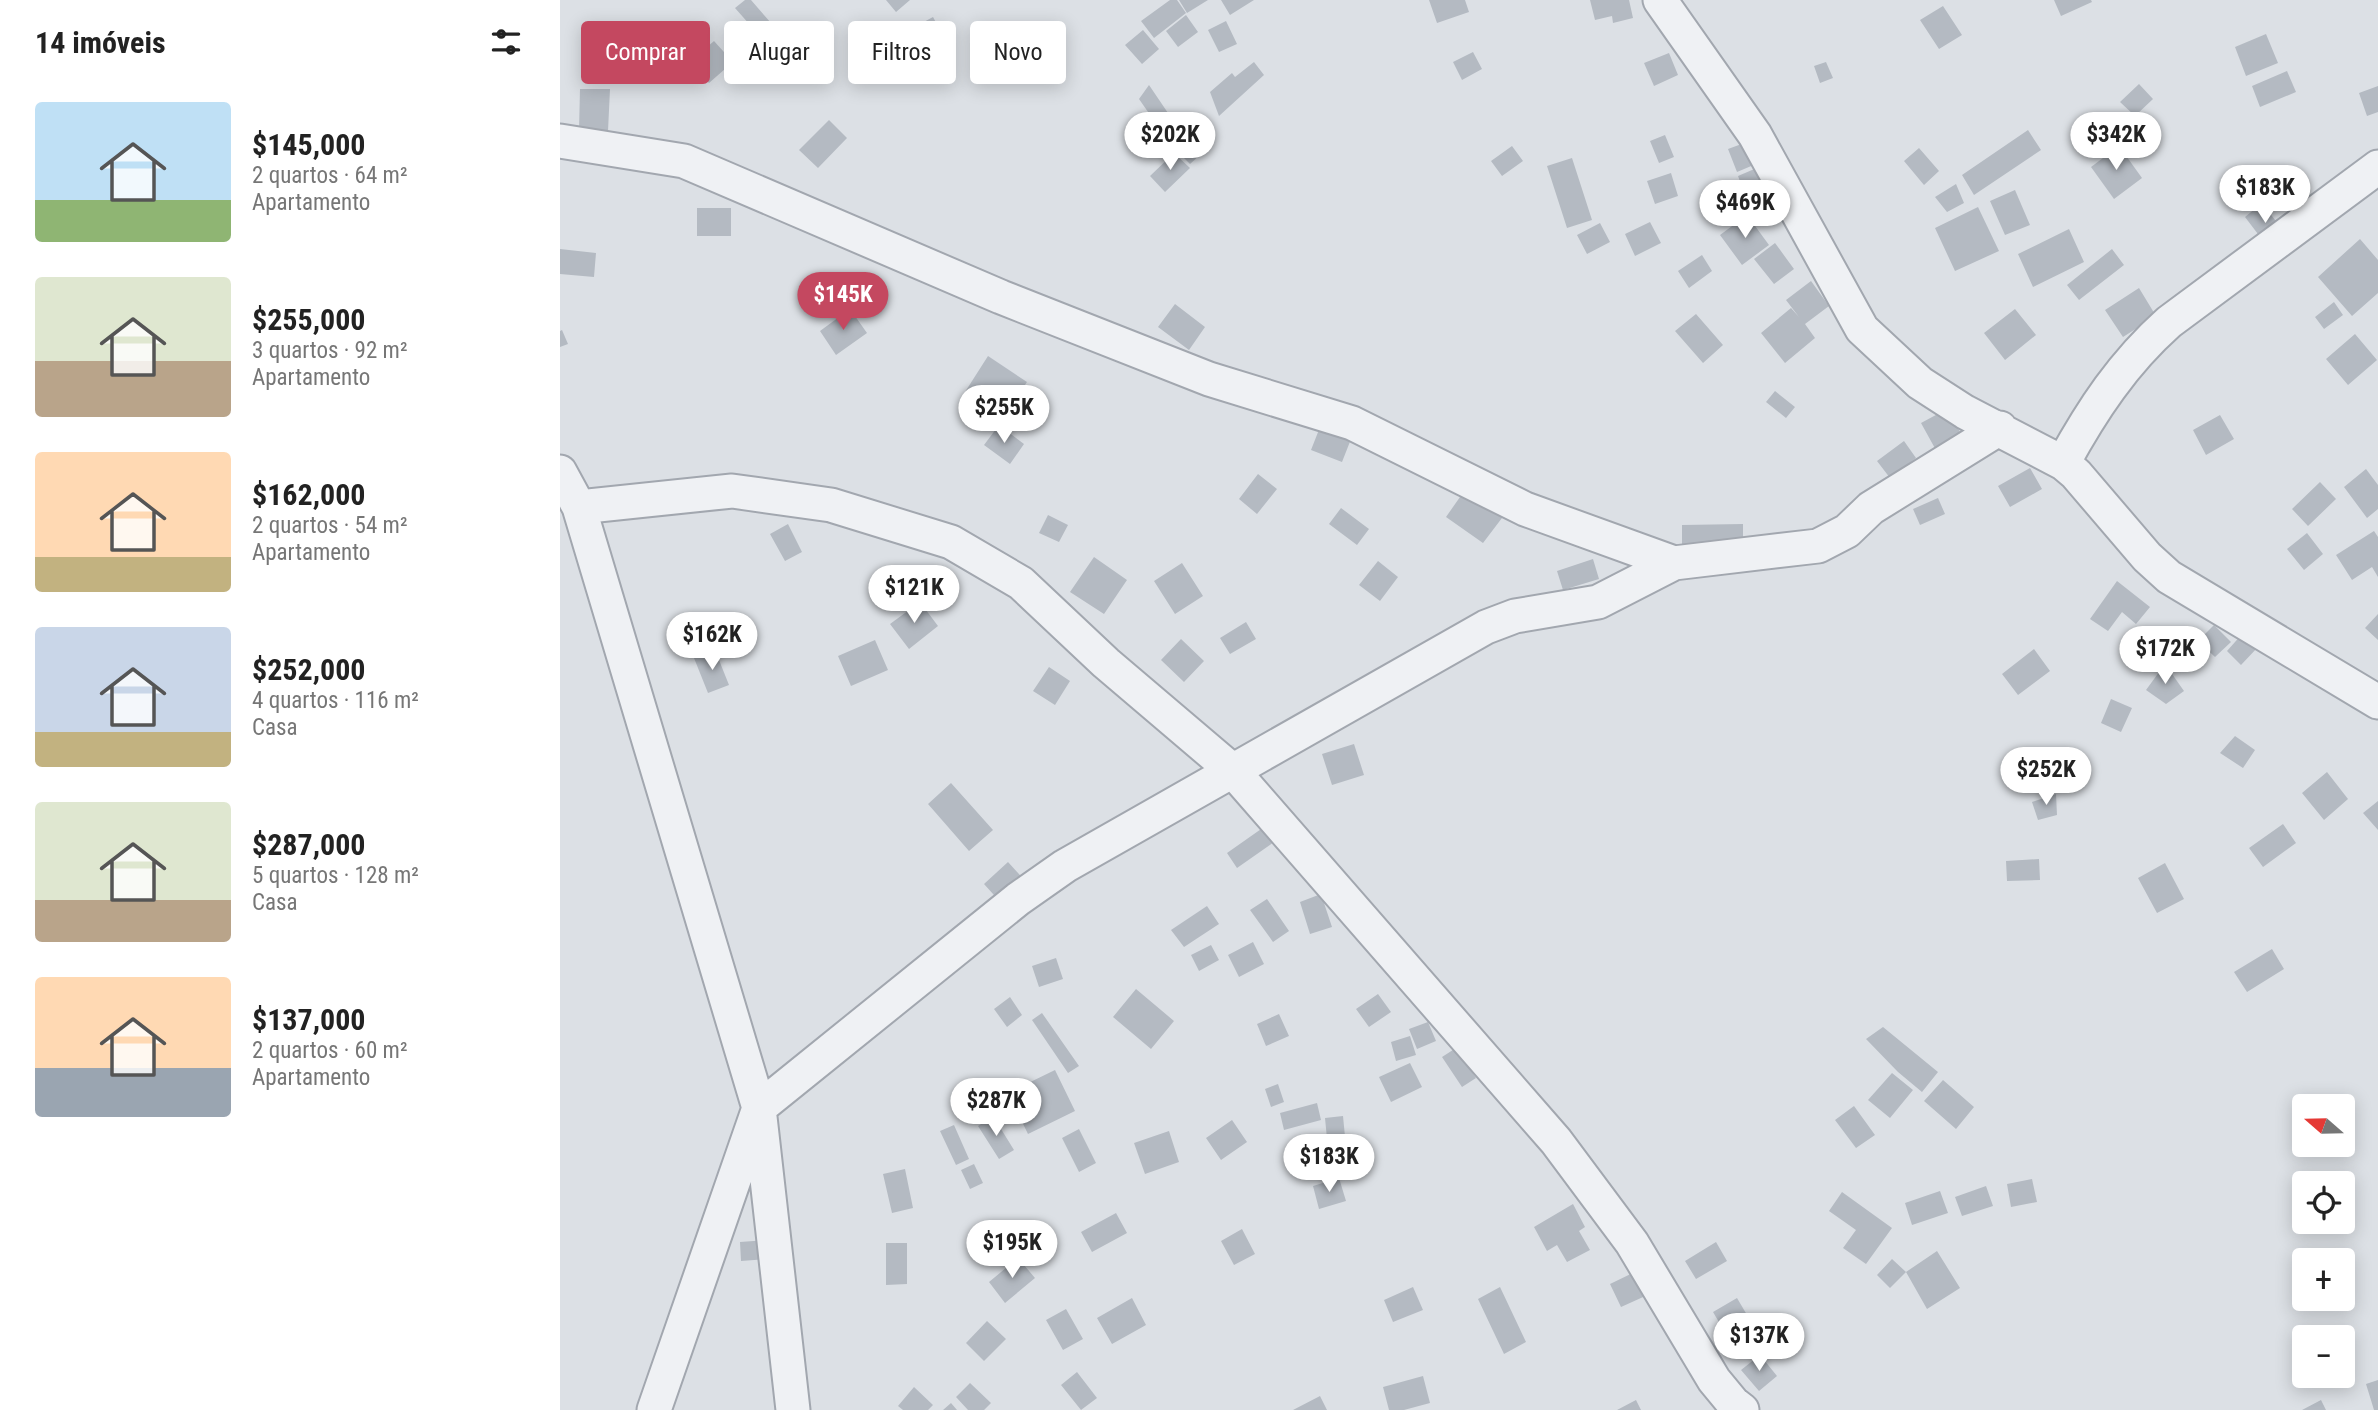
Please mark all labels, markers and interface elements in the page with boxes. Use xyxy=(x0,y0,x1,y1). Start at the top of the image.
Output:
chip: Comprar xyxy=(581,21,710,84)
chip: Alugar xyxy=(724,21,834,84)
chip: Filtros xyxy=(848,21,956,84)
chip: Novo xyxy=(970,21,1066,84)
icon: filters xyxy=(487,23,525,61)
text: 14 imóveis xyxy=(35,25,166,60)
pin: $202K xyxy=(1121,113,1219,172)
pin: $342K xyxy=(2067,113,2165,172)
text: $202K xyxy=(1140,121,1200,148)
text: $342K xyxy=(2086,121,2146,148)
text: $145,000 xyxy=(252,127,365,162)
icon: home xyxy=(91,130,175,214)
text: 2 quartos · 64 m² xyxy=(252,162,408,189)
pin: $183K xyxy=(2216,166,2314,225)
text: $183K xyxy=(2235,174,2295,201)
pin: $469K xyxy=(1696,180,1794,240)
text: Apartamento xyxy=(252,189,370,216)
text: $469K xyxy=(1715,189,1775,216)
pin: $145K xyxy=(794,272,892,332)
text: $145K xyxy=(813,281,873,308)
text: $255,000 xyxy=(252,302,365,337)
icon: home xyxy=(91,305,175,389)
text: 3 quartos · 92 m² xyxy=(252,337,408,364)
text: Apartamento xyxy=(252,364,370,391)
pin: $255K xyxy=(955,386,1053,445)
text: $255K xyxy=(974,394,1034,421)
text: $162,000 xyxy=(252,477,365,512)
icon: home xyxy=(91,480,175,564)
text: 2 quartos · 54 m² xyxy=(252,512,408,539)
text: Apartamento xyxy=(252,539,370,566)
pin: $121K xyxy=(865,566,963,625)
text: $121K xyxy=(884,574,944,601)
pin: $162K xyxy=(663,612,761,672)
text: $162K xyxy=(682,621,742,648)
pin: $172K xyxy=(2116,626,2214,686)
text: $172K xyxy=(2135,635,2195,662)
text: $252,000 xyxy=(252,652,365,687)
icon: home xyxy=(91,655,175,739)
text: 4 quartos · 116 m² xyxy=(252,687,419,714)
text: Casa xyxy=(252,714,298,741)
pin: $252K xyxy=(1997,748,2095,807)
text: $252K xyxy=(2016,756,2076,783)
text: $287,000 xyxy=(252,827,365,862)
icon: home xyxy=(91,830,175,914)
text: 5 quartos · 128 m² xyxy=(252,862,419,889)
text: Casa xyxy=(252,889,298,916)
text: $137,000 xyxy=(252,1002,365,1037)
icon: home xyxy=(91,1005,175,1089)
text: 2 quartos · 60 m² xyxy=(252,1037,408,1064)
text: Apartamento xyxy=(252,1064,370,1091)
pin: $287K xyxy=(947,1078,1045,1138)
text: $287K xyxy=(966,1087,1026,1114)
north arrow xyxy=(2292,1094,2356,1157)
map controls xyxy=(2292,1094,2355,1388)
pin: $183K xyxy=(1280,1134,1378,1194)
text: $183K xyxy=(1299,1143,1359,1170)
button: locate xyxy=(2292,1171,2355,1234)
pin: $195K xyxy=(963,1220,1061,1280)
text: $195K xyxy=(982,1229,1042,1256)
button: + xyxy=(2292,1248,2355,1311)
pin: $137K xyxy=(1710,1314,1808,1373)
text: $137K xyxy=(1729,1322,1789,1349)
button: − xyxy=(2292,1325,2355,1388)

